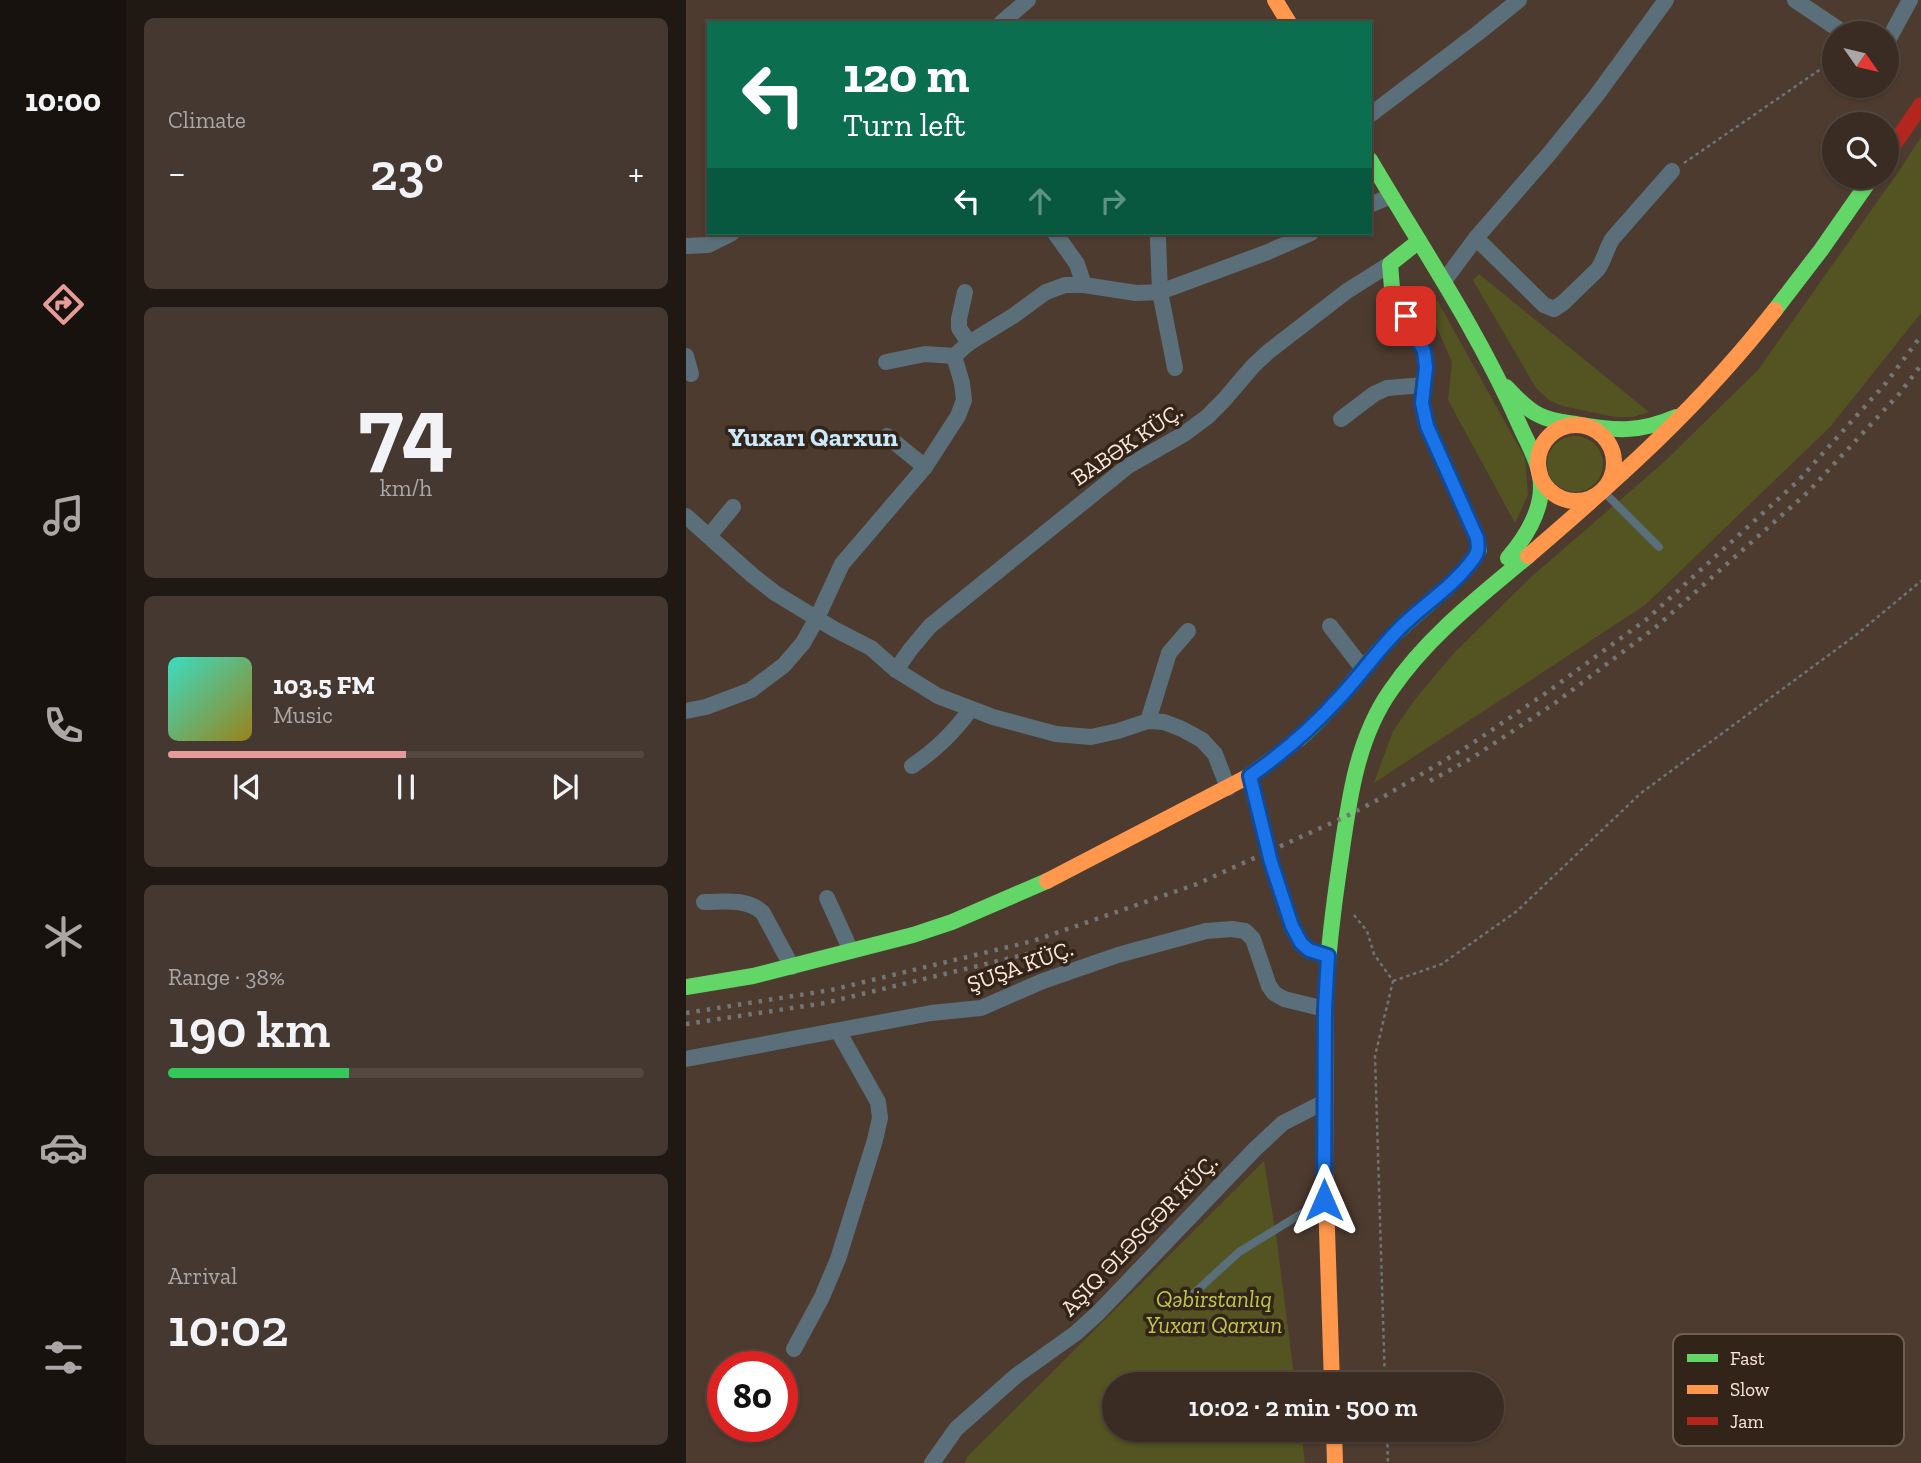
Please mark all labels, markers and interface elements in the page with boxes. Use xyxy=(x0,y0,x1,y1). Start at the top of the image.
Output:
north arrow xyxy=(1822,21,1899,98)
map controls xyxy=(1822,21,1899,189)
text: 120 m xyxy=(843,46,969,105)
icon: left xyxy=(728,49,819,140)
text: 10:00 xyxy=(25,81,101,119)
text: Climate xyxy=(168,106,246,134)
text: Turn left xyxy=(843,106,965,144)
button: search xyxy=(1822,112,1899,189)
text: 23° xyxy=(370,141,444,203)
text: − xyxy=(168,150,186,196)
text: + xyxy=(628,150,644,196)
icon: left xyxy=(948,182,986,220)
icon: ahead xyxy=(1021,182,1059,220)
icon: right xyxy=(1094,182,1132,220)
icon: directions xyxy=(39,280,88,329)
pin xyxy=(1376,286,1436,346)
icon: arrive xyxy=(1387,297,1425,335)
text: 74 xyxy=(358,374,454,483)
street label: BABƏK KÜÇ. xyxy=(1066,397,1188,491)
district label: Yuxarı Qarxun xyxy=(728,421,898,453)
text: km/h xyxy=(380,474,432,502)
icon: music xyxy=(39,491,88,540)
text: 103.5 FM xyxy=(273,669,375,701)
icon: phone xyxy=(39,701,88,750)
text: Music xyxy=(273,701,333,729)
icon: previous xyxy=(228,768,266,806)
icon: pause xyxy=(387,768,425,806)
icon: next xyxy=(546,768,584,806)
icon: climate xyxy=(39,912,88,961)
street label: ŞUŞA KÜÇ. xyxy=(963,934,1077,998)
text: Range · 38% xyxy=(168,963,285,991)
text: 190 km xyxy=(168,998,330,1060)
icon: car xyxy=(39,1123,88,1172)
street label: AŞIQ ƏLƏSGƏR KÜÇ. xyxy=(1055,1148,1223,1322)
position arrow xyxy=(1287,1163,1361,1237)
text: Arrival xyxy=(168,1262,237,1290)
park label: Qəbirstanlıq Yuxarı Qarxun xyxy=(1146,1285,1282,1339)
text: 10:02 xyxy=(168,1297,288,1359)
icon: filters xyxy=(39,1333,88,1382)
legend xyxy=(1673,1334,1904,1446)
text: Fast xyxy=(1730,1347,1765,1370)
speed limit sign: 80 xyxy=(707,1351,798,1442)
text: Slow xyxy=(1730,1378,1770,1401)
text: 10:02 · 2 min · 500 m xyxy=(1189,1391,1417,1423)
text: Jam xyxy=(1730,1410,1764,1433)

